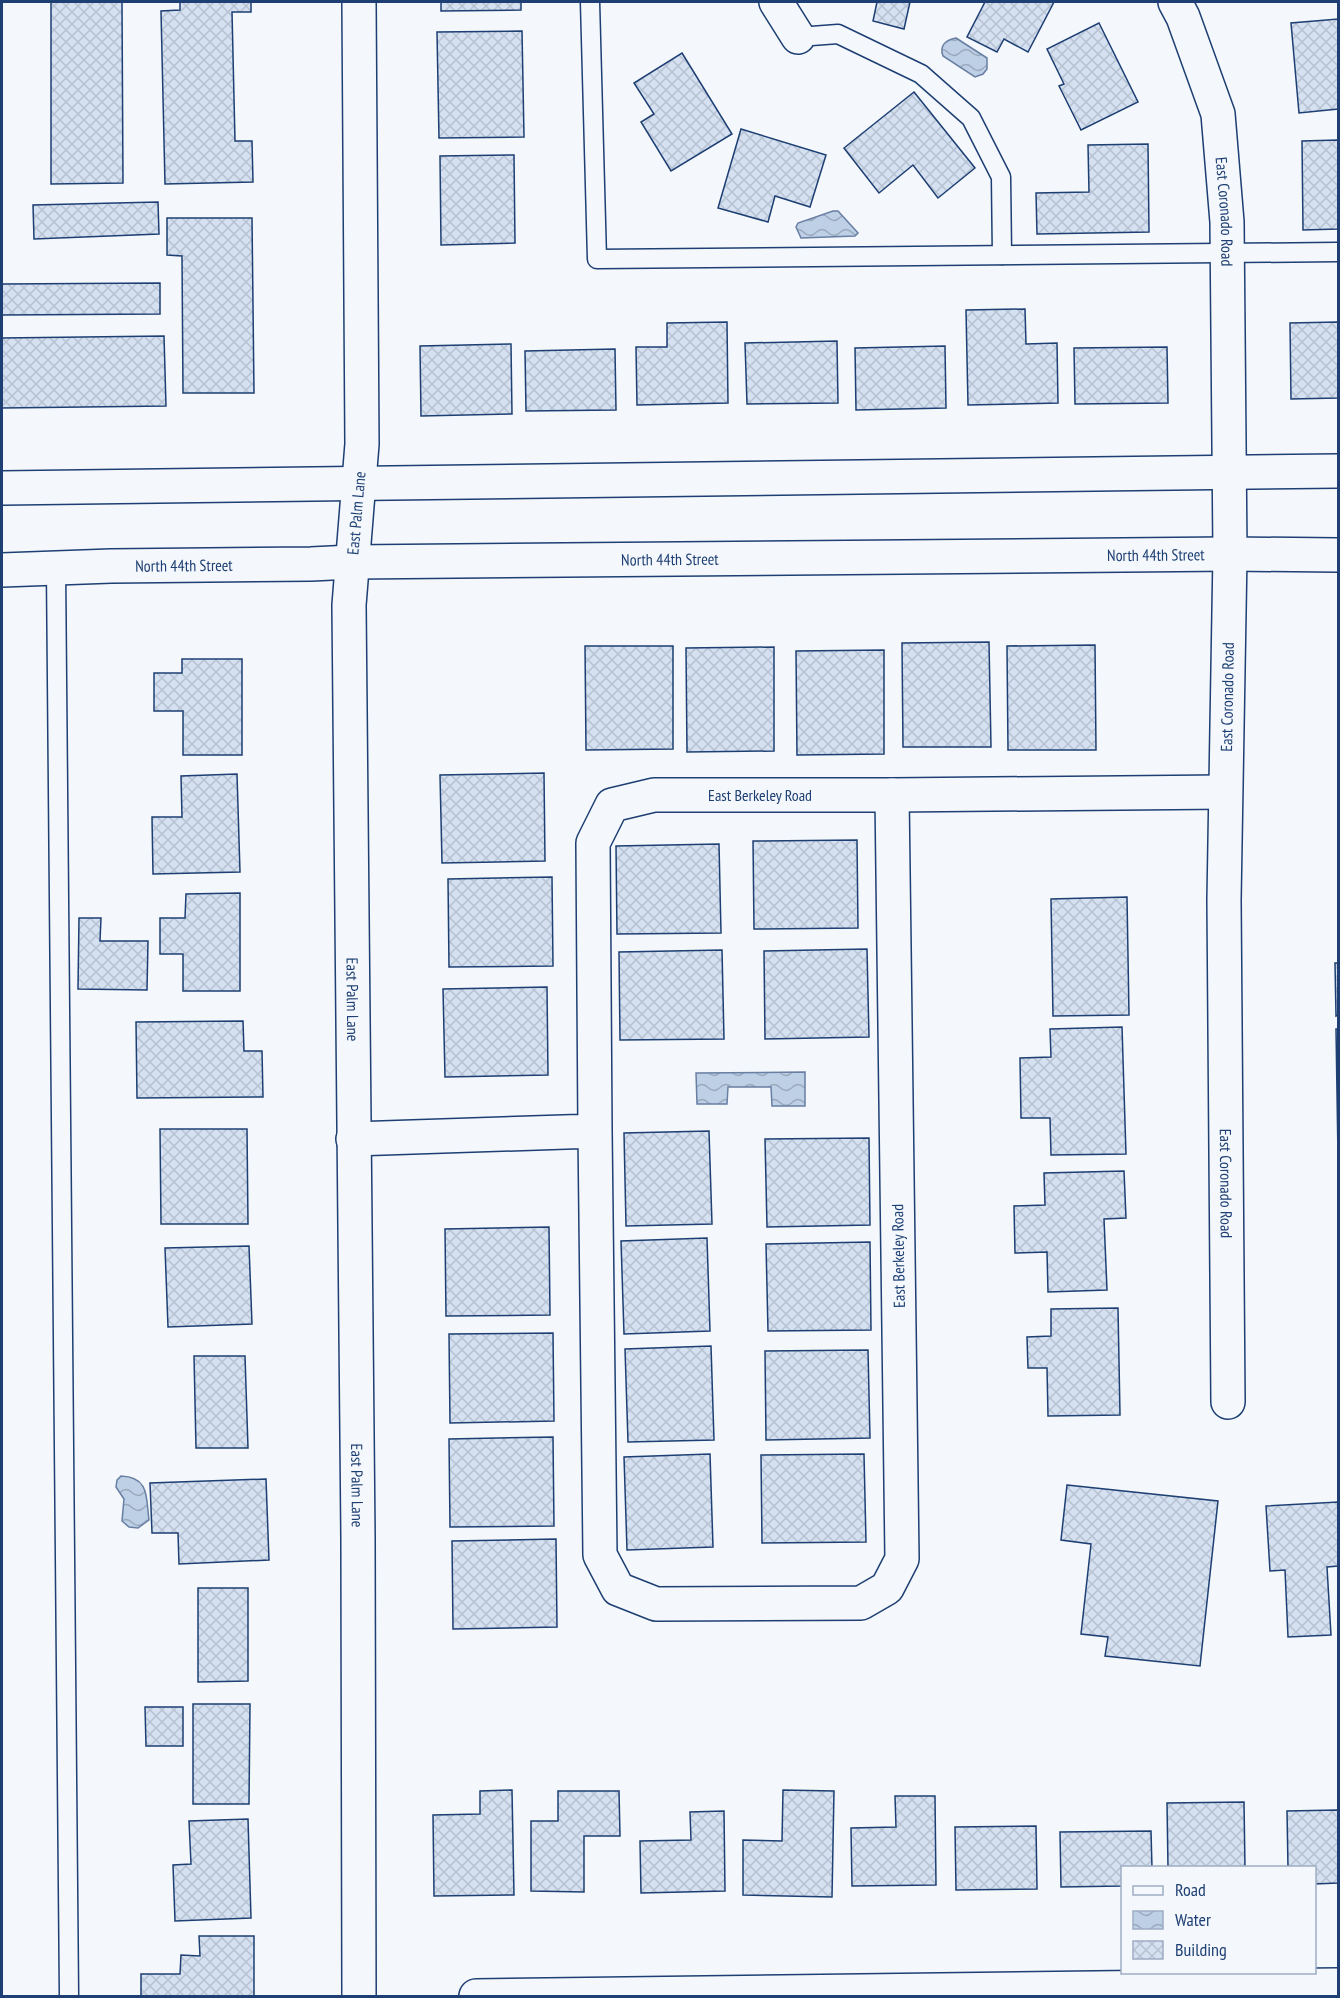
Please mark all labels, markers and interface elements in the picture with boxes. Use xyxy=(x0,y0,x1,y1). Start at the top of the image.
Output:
street label: East Coronado Road xyxy=(1212,156,1237,266)
street label: East Palm Lane xyxy=(342,470,370,556)
street label: North 44th Street xyxy=(1107,544,1205,565)
street label: North 44th Street xyxy=(621,549,719,570)
street label: North 44th Street xyxy=(135,555,233,576)
street label: East Coronado Road xyxy=(1216,642,1238,752)
street label: East Berkeley Road xyxy=(708,785,812,805)
street label: East Palm Lane xyxy=(342,957,363,1041)
street label: East Coronado Road xyxy=(1216,1129,1237,1238)
street label: East Berkeley Road xyxy=(887,1204,909,1308)
street label: East Palm Lane xyxy=(347,1443,368,1527)
legend xyxy=(1121,1866,1316,1974)
text: Road xyxy=(1175,1878,1206,1901)
text: Water xyxy=(1175,1908,1211,1931)
text: Building xyxy=(1175,1938,1227,1961)

